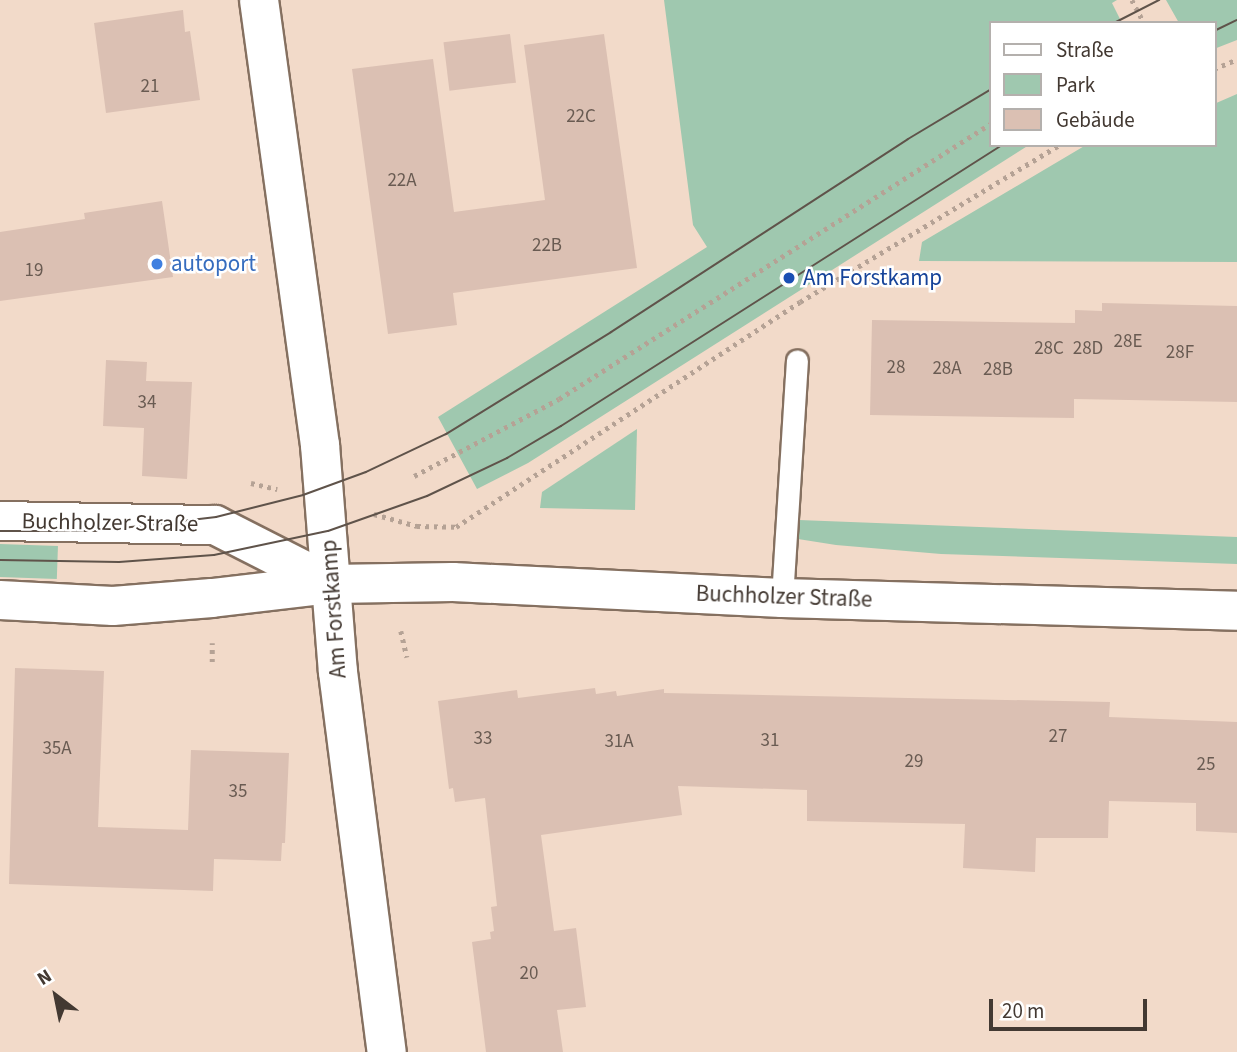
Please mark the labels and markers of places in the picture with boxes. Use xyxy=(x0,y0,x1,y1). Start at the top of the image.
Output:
place label: autoport xyxy=(171,250,256,278)
marker: autoport xyxy=(149,256,165,272)
place label: Am Forstkamp xyxy=(803,264,942,292)
marker: Am Forstkamp xyxy=(781,270,797,286)

